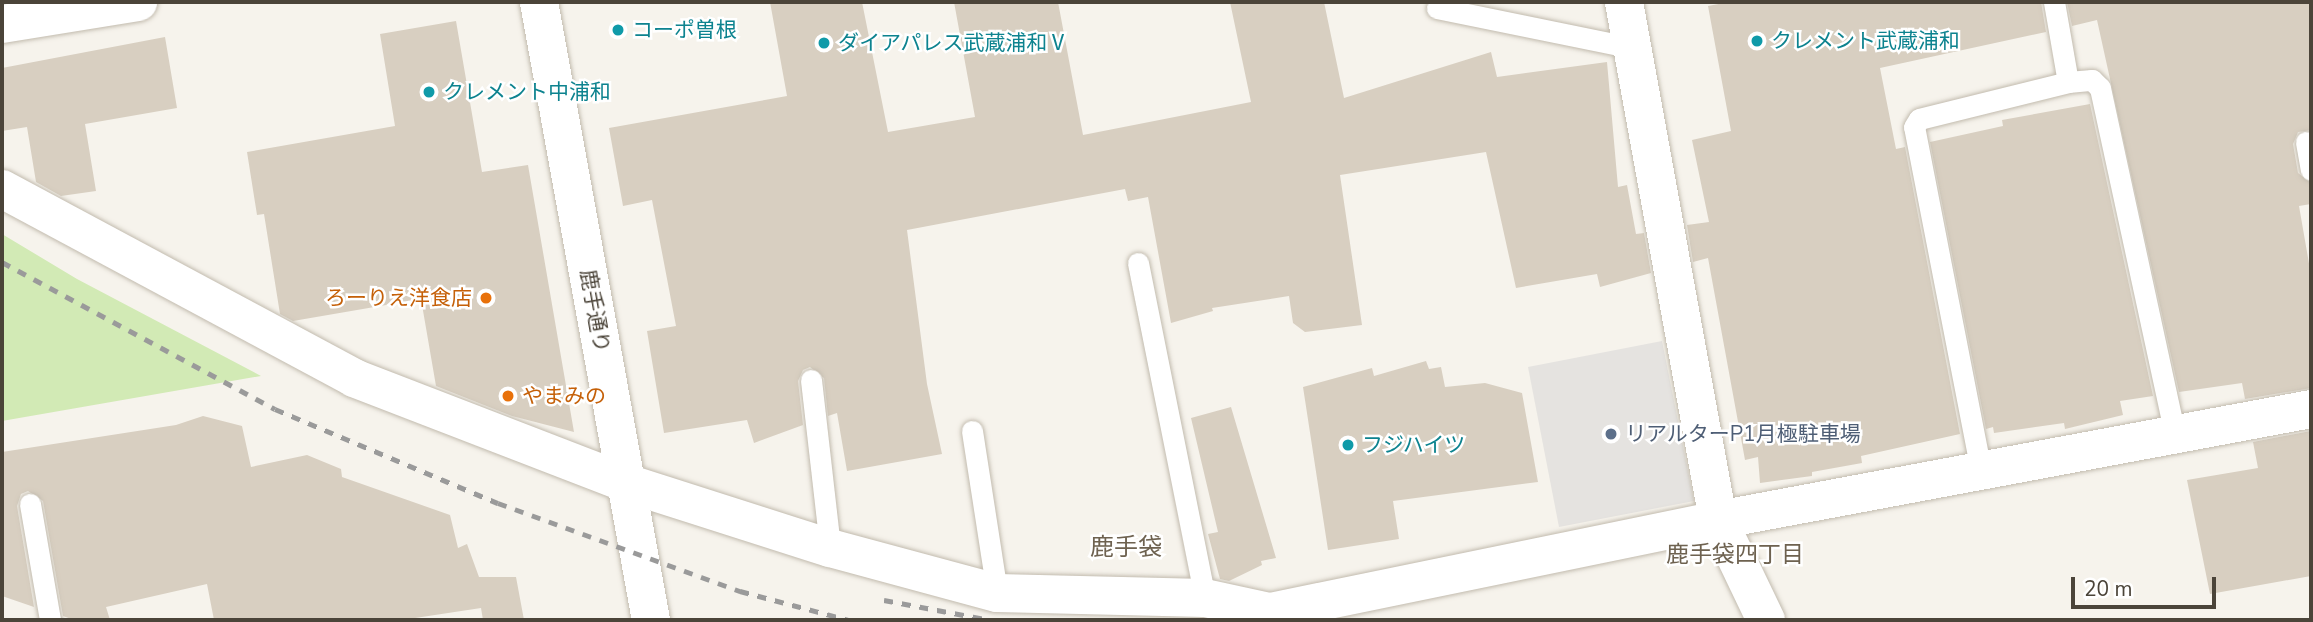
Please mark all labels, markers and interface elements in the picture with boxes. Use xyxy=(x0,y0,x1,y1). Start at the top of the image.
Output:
place label: コーポ曽根 xyxy=(632,17,737,43)
marker: コーポ曽根 xyxy=(610,22,626,38)
place label: クレメント武蔵浦和 xyxy=(1771,28,1960,54)
place label: ダイアパレス武蔵浦和Ⅴ xyxy=(838,30,1069,56)
marker: クレメント武蔵浦和 xyxy=(1749,33,1765,49)
marker: ダイアパレス武蔵浦和Ⅴ xyxy=(816,35,832,51)
place label: クレメント中浦和 xyxy=(443,79,611,105)
marker: クレメント中浦和 xyxy=(421,84,437,100)
street label: 鹿手通り xyxy=(575,267,615,355)
place label: ろーりえ洋食店 xyxy=(325,285,472,311)
marker: ろーりえ洋食店 xyxy=(478,290,494,306)
place label: やまみの xyxy=(522,383,606,409)
marker: やまみの xyxy=(500,388,516,404)
place label: リアルターP1月極駐車場 xyxy=(1625,421,1861,447)
marker: リアルターP1月極駐車場 xyxy=(1603,426,1619,442)
place label: フジハイツ xyxy=(1362,432,1467,458)
marker: フジハイツ xyxy=(1340,437,1356,453)
district label: 鹿手袋 xyxy=(1090,534,1162,562)
district label: 鹿手袋四丁目 xyxy=(1666,541,1804,569)
scale bar xyxy=(2075,562,2220,606)
text: 20 m xyxy=(2084,575,2133,603)

